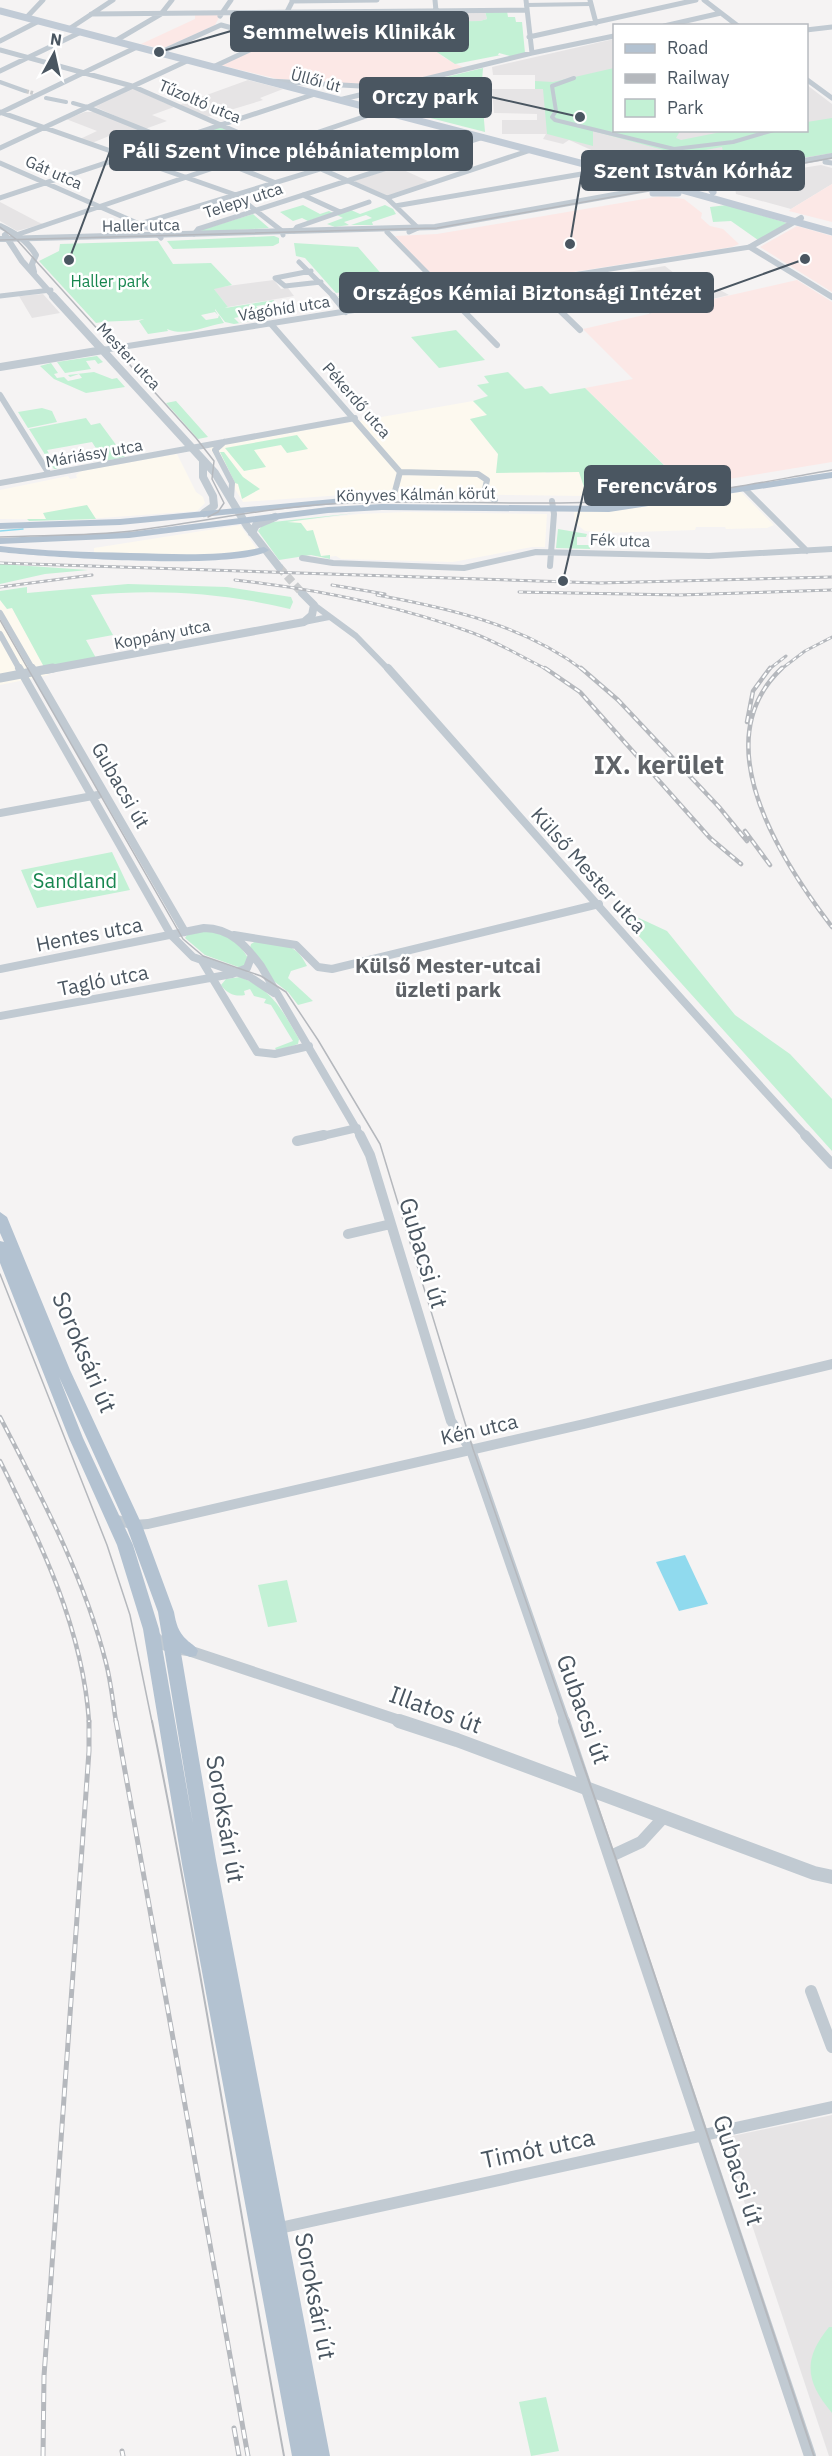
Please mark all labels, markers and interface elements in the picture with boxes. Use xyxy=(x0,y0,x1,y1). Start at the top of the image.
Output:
callout: Semmelweis Klinikák xyxy=(231,12,468,51)
text: Semmelweis Klinikák xyxy=(243,17,456,45)
north arrow xyxy=(24,24,84,84)
legend xyxy=(613,24,808,132)
text: N xyxy=(49,28,63,50)
text: Road xyxy=(667,36,708,59)
street label: Üllői út xyxy=(289,64,343,96)
text: Railway xyxy=(667,66,729,89)
street label: Tűzoltó utca xyxy=(156,75,245,127)
callout: Orczy park xyxy=(360,78,491,117)
text: Orczy park xyxy=(372,82,479,110)
text: Park xyxy=(667,96,704,119)
callout: Páli Szent Vince plébániatemplom xyxy=(110,131,472,170)
text: Páli Szent Vince plébániatemplom xyxy=(122,136,460,164)
street label: Gát utca xyxy=(22,151,86,194)
callout: Szent István Kórház xyxy=(582,151,804,190)
text: Szent István Kórház xyxy=(594,156,793,184)
street label: Telepy utca xyxy=(201,178,286,222)
street label: Haller utca xyxy=(102,214,181,236)
park label: Haller park xyxy=(70,271,150,291)
callout: Országos Kémiai Biztonsági Intézet xyxy=(340,273,713,312)
text: Országos Kémiai Biztonsági Intézet xyxy=(352,278,702,306)
street label: Vágóhíd utca xyxy=(237,291,332,325)
street label: Mester utca xyxy=(93,318,165,394)
street label: Pékerdő utca xyxy=(319,358,396,442)
street label: Máriássy utca xyxy=(44,435,145,471)
callout: Ferencváros xyxy=(585,466,730,505)
text: Ferencváros xyxy=(597,471,717,499)
street label: Könyves Kálmán körút xyxy=(336,483,496,505)
street label: Fék utca xyxy=(589,529,651,551)
street label: Koppány utca xyxy=(112,615,212,653)
street label: Gubacsi út xyxy=(85,737,157,833)
district label: IX. kerület xyxy=(594,747,724,781)
street label: Külső Mester utca xyxy=(525,801,653,939)
park label: Sandland xyxy=(33,867,117,894)
street label: Hentes utca xyxy=(33,910,145,958)
district label: Külső Mester-utcai üzleti park xyxy=(355,951,541,1003)
street label: Tagló utca xyxy=(55,958,151,1002)
street label: Gubacsi út xyxy=(392,1194,456,1312)
street label: Soroksári út xyxy=(45,1286,125,1418)
street label: Kén utca xyxy=(438,1407,520,1451)
street label: Gubacsi út xyxy=(549,1650,619,1768)
street label: Illatos út xyxy=(385,1677,487,1741)
street label: Soroksári út xyxy=(199,1753,253,1885)
street label: Gubacsi út xyxy=(706,2111,772,2229)
street label: Timót utca xyxy=(478,2120,598,2176)
street label: Soroksári út xyxy=(288,2230,344,2362)

